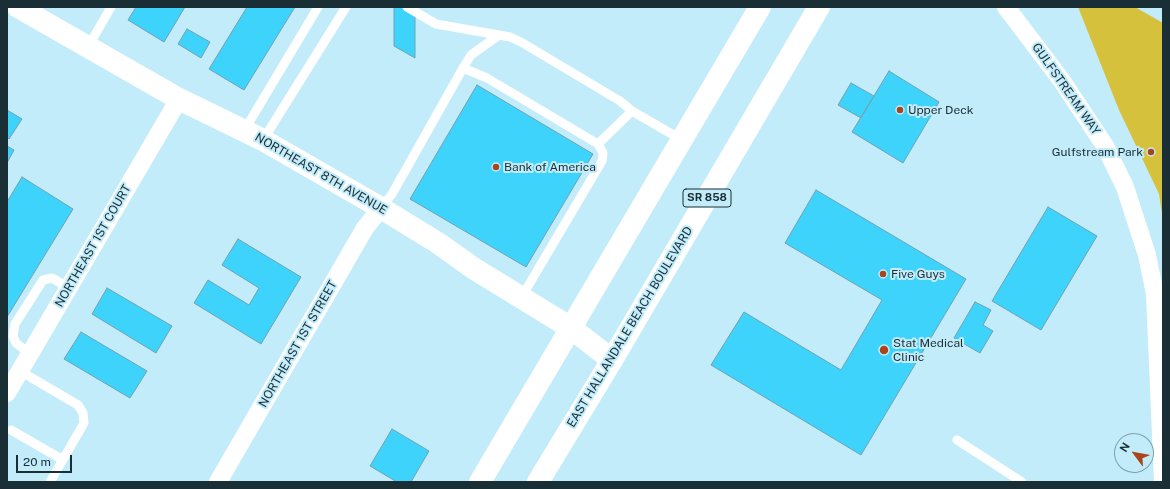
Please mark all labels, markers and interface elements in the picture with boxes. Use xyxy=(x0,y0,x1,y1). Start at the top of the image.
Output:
street label: GULFSTREAM WAY xyxy=(1029,40,1103,138)
place label: Upper Deck xyxy=(908,103,973,117)
marker: Upper Deck xyxy=(895,105,905,115)
street label: NORTHEAST 8TH AVENUE xyxy=(252,130,390,218)
place label: Gulfstream Park xyxy=(1052,145,1143,159)
marker: Gulfstream Park xyxy=(1146,147,1156,157)
place label: Bank of America xyxy=(504,160,596,174)
marker: Bank of America xyxy=(491,162,501,172)
street label: NORTHEAST 1ST COURT xyxy=(52,182,134,310)
road number: SR 858 xyxy=(683,189,731,207)
street label: EAST HALLANDALE BEACH BOULEVARD xyxy=(564,224,696,430)
place label: Five Guys xyxy=(891,267,945,281)
marker: Five Guys xyxy=(878,269,888,279)
street label: NORTHEAST 1ST STREET xyxy=(256,278,340,410)
place label: Stat Medical Clinic xyxy=(893,336,964,364)
marker: Stat Medical Clinic xyxy=(878,344,890,356)
north arrow xyxy=(1114,433,1154,473)
text: N xyxy=(1117,440,1132,454)
scale bar xyxy=(18,447,74,473)
text: 20 m xyxy=(23,455,51,469)

